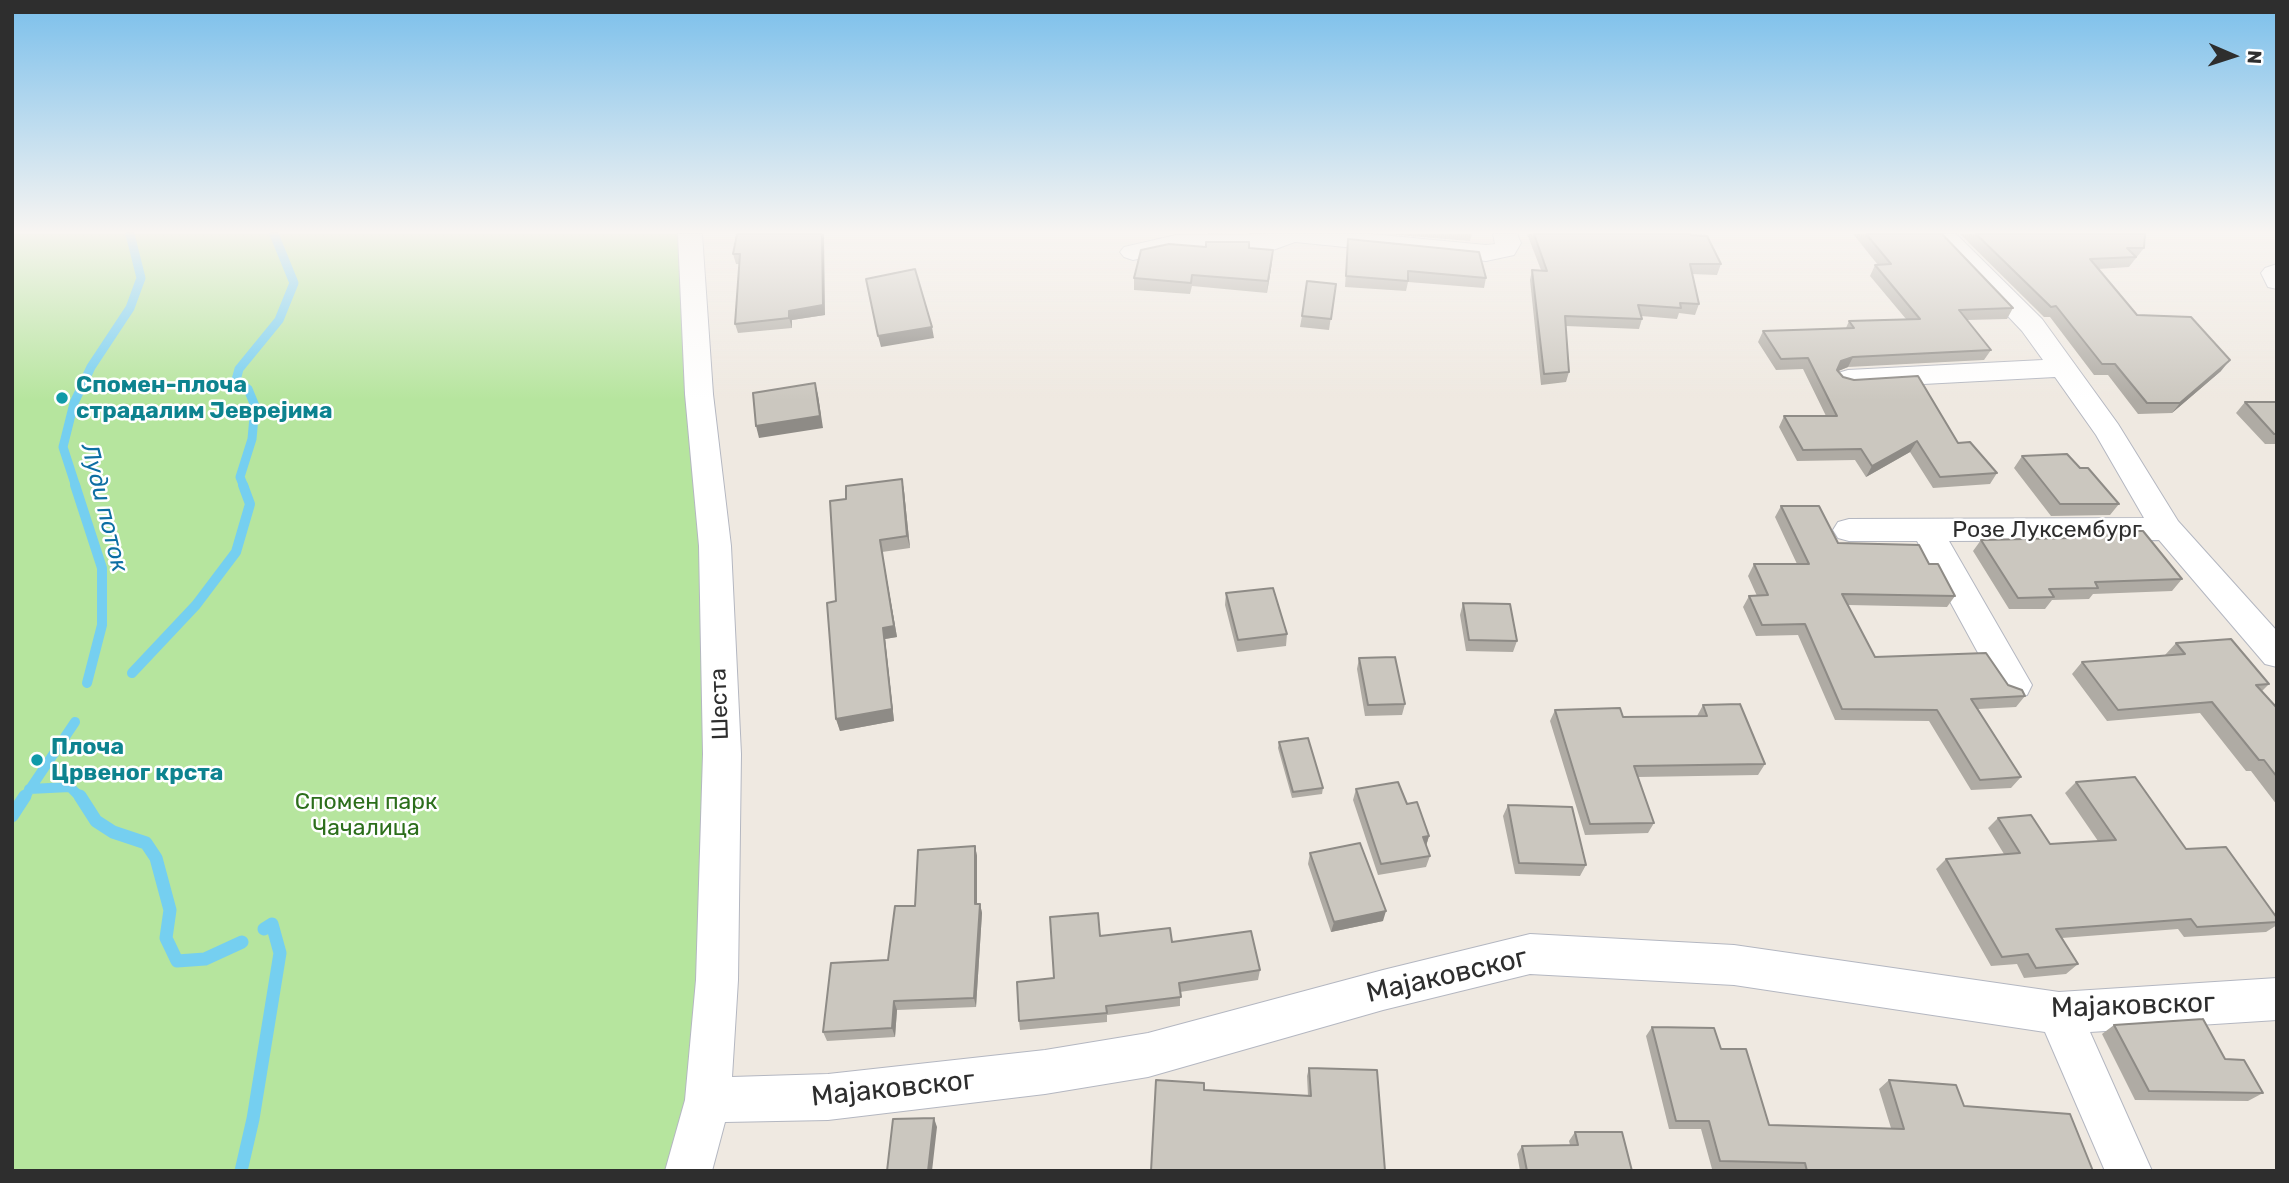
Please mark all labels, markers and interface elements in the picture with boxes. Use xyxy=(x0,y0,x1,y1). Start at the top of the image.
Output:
north arrow xyxy=(2198,21,2268,91)
text: N xyxy=(2243,50,2266,65)
place label: Спомен-плоча страдалим Јеврејима xyxy=(76,371,333,425)
marker: Спомен-плоча страдалим Јеврејима xyxy=(54,390,70,406)
water label: Луди поток xyxy=(74,441,134,575)
street label: Розе Луксембург xyxy=(1952,516,2142,544)
street label: Шеста xyxy=(705,667,735,741)
place label: Плоча Црвеног крста xyxy=(51,733,223,787)
marker: Плоча Црвеног крста xyxy=(29,752,45,768)
park label: Спомен парк Чачалица xyxy=(295,788,437,842)
street label: Мајаковског xyxy=(1363,941,1531,1011)
street label: Мајаковског xyxy=(2050,986,2216,1026)
street label: Мајаковског xyxy=(810,1064,976,1114)

